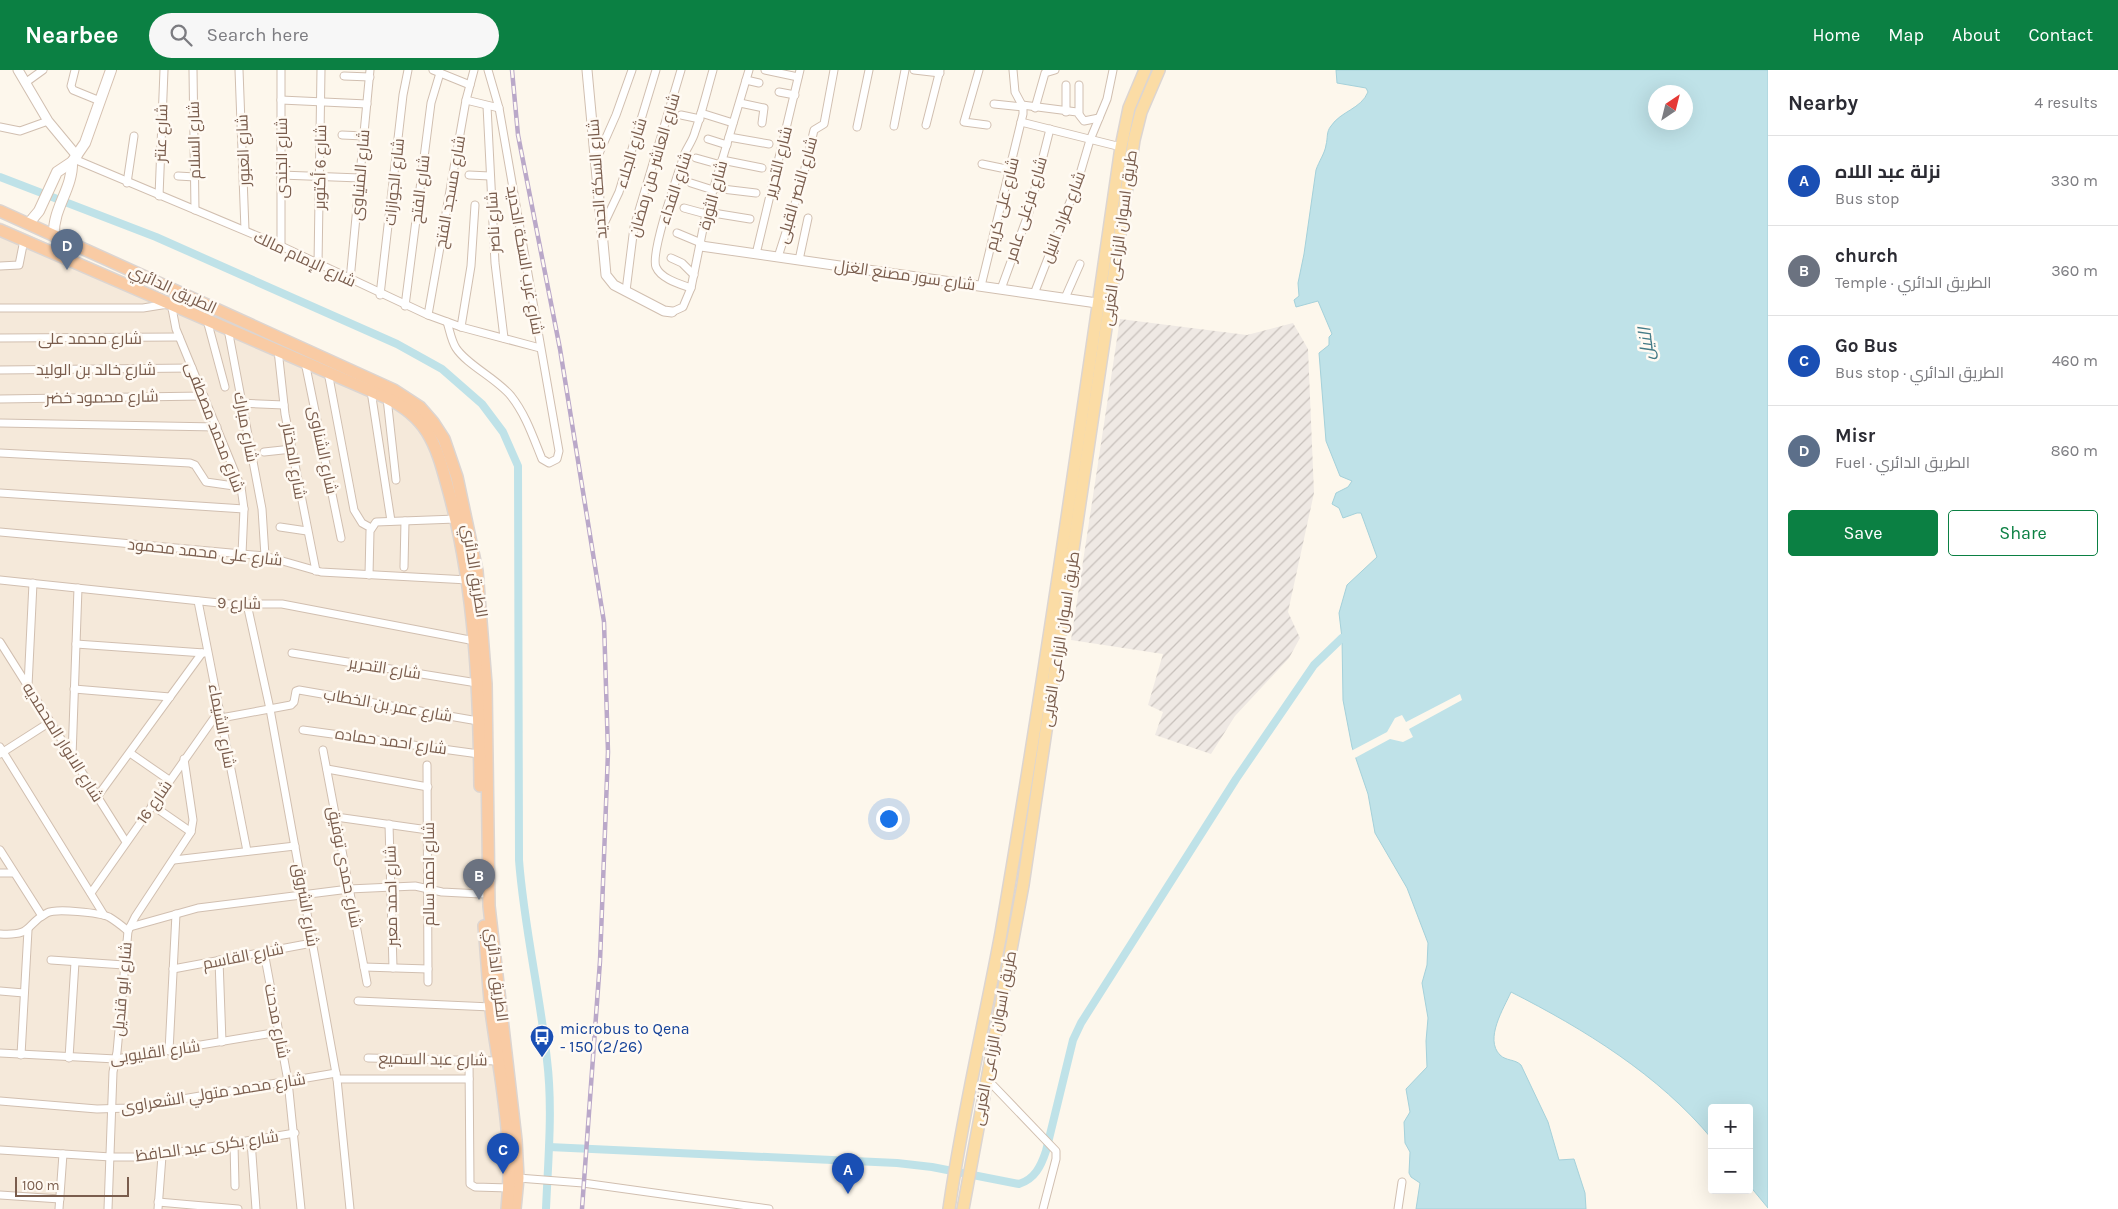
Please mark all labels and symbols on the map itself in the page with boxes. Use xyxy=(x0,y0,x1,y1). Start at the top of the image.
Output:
north arrow xyxy=(1648,85,1693,130)
street label: شارع العاشر من رمضان xyxy=(624,91,686,240)
street label: شارع السلام xyxy=(184,101,206,179)
street label: شارع عنتر xyxy=(150,103,174,164)
street label: شارع العبور xyxy=(232,114,256,187)
street label: شارع الجلاء xyxy=(611,116,653,191)
street label: شارع الجندى xyxy=(272,118,293,198)
street label: شارع السكة الحديد xyxy=(583,118,613,240)
street label: شارع 6 أكتوبر xyxy=(310,124,332,211)
street label: شارع التحرير xyxy=(760,124,798,201)
street label: شارع المنياوى xyxy=(347,129,375,222)
street label: شارع مسجد الفتح xyxy=(431,134,471,250)
street label: شارع النصر القبلى xyxy=(773,134,823,246)
street label: شارع الجوازات xyxy=(380,137,410,227)
street label: شارع الفداء xyxy=(654,149,698,227)
street label: طريق اسوان الزراعى الغربى xyxy=(1097,149,1142,327)
street label: شارع الفتح xyxy=(406,154,436,224)
street label: شارع فرغلى عامر xyxy=(1001,154,1053,265)
street label: شارع على كريم xyxy=(981,155,1025,253)
street label: شارع الثورة xyxy=(695,158,733,232)
street label: شارع طراد النيل xyxy=(1037,168,1091,266)
street label: شارع غرب السكة الحديد xyxy=(501,184,547,336)
street label: شارع ناصر xyxy=(482,191,506,254)
street label: شارع الإمام مالك xyxy=(250,227,359,293)
pin: D xyxy=(51,229,83,270)
street label: شارع سور مصنع الغزل xyxy=(833,256,977,296)
street label: الطريق الدائري xyxy=(125,260,220,321)
water label: النيل xyxy=(1633,324,1659,362)
street label: شارع محمد على xyxy=(38,329,142,350)
street label: شارع محمد مصطفى xyxy=(180,359,249,496)
street label: شارع خالد بن الوليد xyxy=(36,360,156,381)
street label: شارع محمود خضر xyxy=(44,387,159,410)
street label: شارع مبارك xyxy=(228,390,262,464)
street label: شارع الشناوى xyxy=(302,404,342,496)
street label: شارع المختار xyxy=(276,420,310,501)
street label: الطريق الدائري xyxy=(454,523,492,620)
street label: شارع على محمد محمود xyxy=(126,534,283,572)
street label: طريق اسوان الزراعى الغربى xyxy=(1037,550,1084,728)
street label: شارع 9 xyxy=(217,593,261,615)
street label: شارع التحرير xyxy=(346,653,423,685)
street label: شارع الانوار المحمديه xyxy=(17,679,107,806)
street label: شارع الشيماء xyxy=(202,682,240,770)
street label: شارع عمر بن الخطاب xyxy=(322,684,454,728)
street label: شارع احمد حماده xyxy=(334,724,448,760)
street label: شارع 16 xyxy=(132,776,178,829)
street label: شارع حمدى توفيق xyxy=(322,805,366,930)
your location xyxy=(876,806,902,832)
street label: شارع احمد سالم xyxy=(419,822,440,926)
street label: شارع احمد معبر xyxy=(381,845,403,948)
pin: B xyxy=(463,859,495,900)
street label: شارع الشروق xyxy=(287,862,323,949)
street label: الطريق الدائري xyxy=(478,927,512,1023)
street label: شارع القاسم xyxy=(201,939,286,975)
street label: شارع ابو قنديل xyxy=(108,941,138,1037)
street label: طريق اسوان الزراعى الغربى xyxy=(968,949,1021,1127)
street label: شارع مدحت xyxy=(259,982,294,1060)
place label: microbus to Qena - 150 (2/26) xyxy=(560,1019,690,1056)
bus stop icon: microbus to Qena - 150 (2/26) xyxy=(529,1024,555,1058)
street label: شارع القليوبى xyxy=(109,1036,202,1070)
street label: شارع عبد السميع xyxy=(378,1049,488,1071)
street label: شارع محمد متولي الشعراوى xyxy=(119,1069,307,1121)
street label: شارع بكرى عبد الحافظ xyxy=(134,1127,280,1167)
pin: C xyxy=(487,1133,519,1174)
pin: A xyxy=(832,1153,864,1194)
scale bar xyxy=(15,1174,129,1197)

